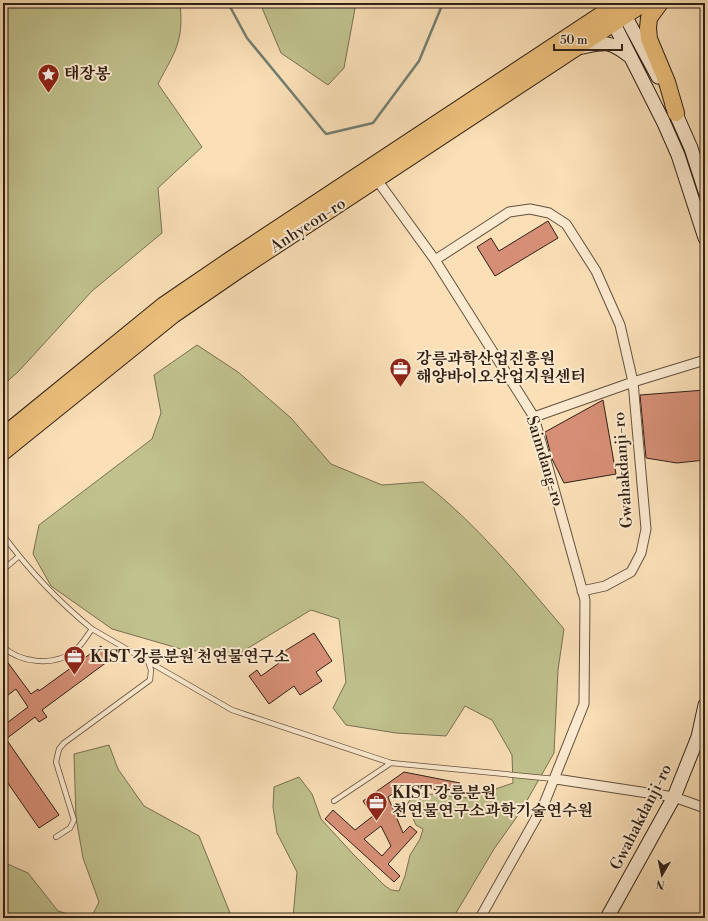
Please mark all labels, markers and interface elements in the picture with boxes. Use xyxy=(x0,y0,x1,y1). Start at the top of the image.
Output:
scale bar xyxy=(554,26,622,52)
text: 50 m xyxy=(560,33,588,48)
place icon: 태장봉 xyxy=(36,61,62,94)
place label: 태장봉 xyxy=(64,64,111,84)
street label: Anhyeon-ro xyxy=(266,193,350,257)
place label: 강릉과학산업진흥원 해양바이오산업지원센터 xyxy=(416,349,586,387)
office icon: 강릉과학산업진흥원 해양바이오산업지원센터 xyxy=(388,355,414,388)
street label: Gwahakdanji-ro xyxy=(609,411,637,529)
street label: Saimdang-ro xyxy=(522,413,568,509)
office icon: KIST 강릉분원 천연물연구소 xyxy=(61,644,87,677)
place label: KIST 강릉분원 천연물연구소 xyxy=(90,647,290,667)
street label: Gwahakdanji-ro xyxy=(606,761,676,873)
place label: KIST 강릉분원 천연물연구소과학기술연수원 xyxy=(392,783,593,821)
office icon: KIST 강릉분원 천연물연구소과학기술연수원 xyxy=(364,789,390,822)
north arrow xyxy=(642,855,682,895)
text: N xyxy=(655,876,666,891)

